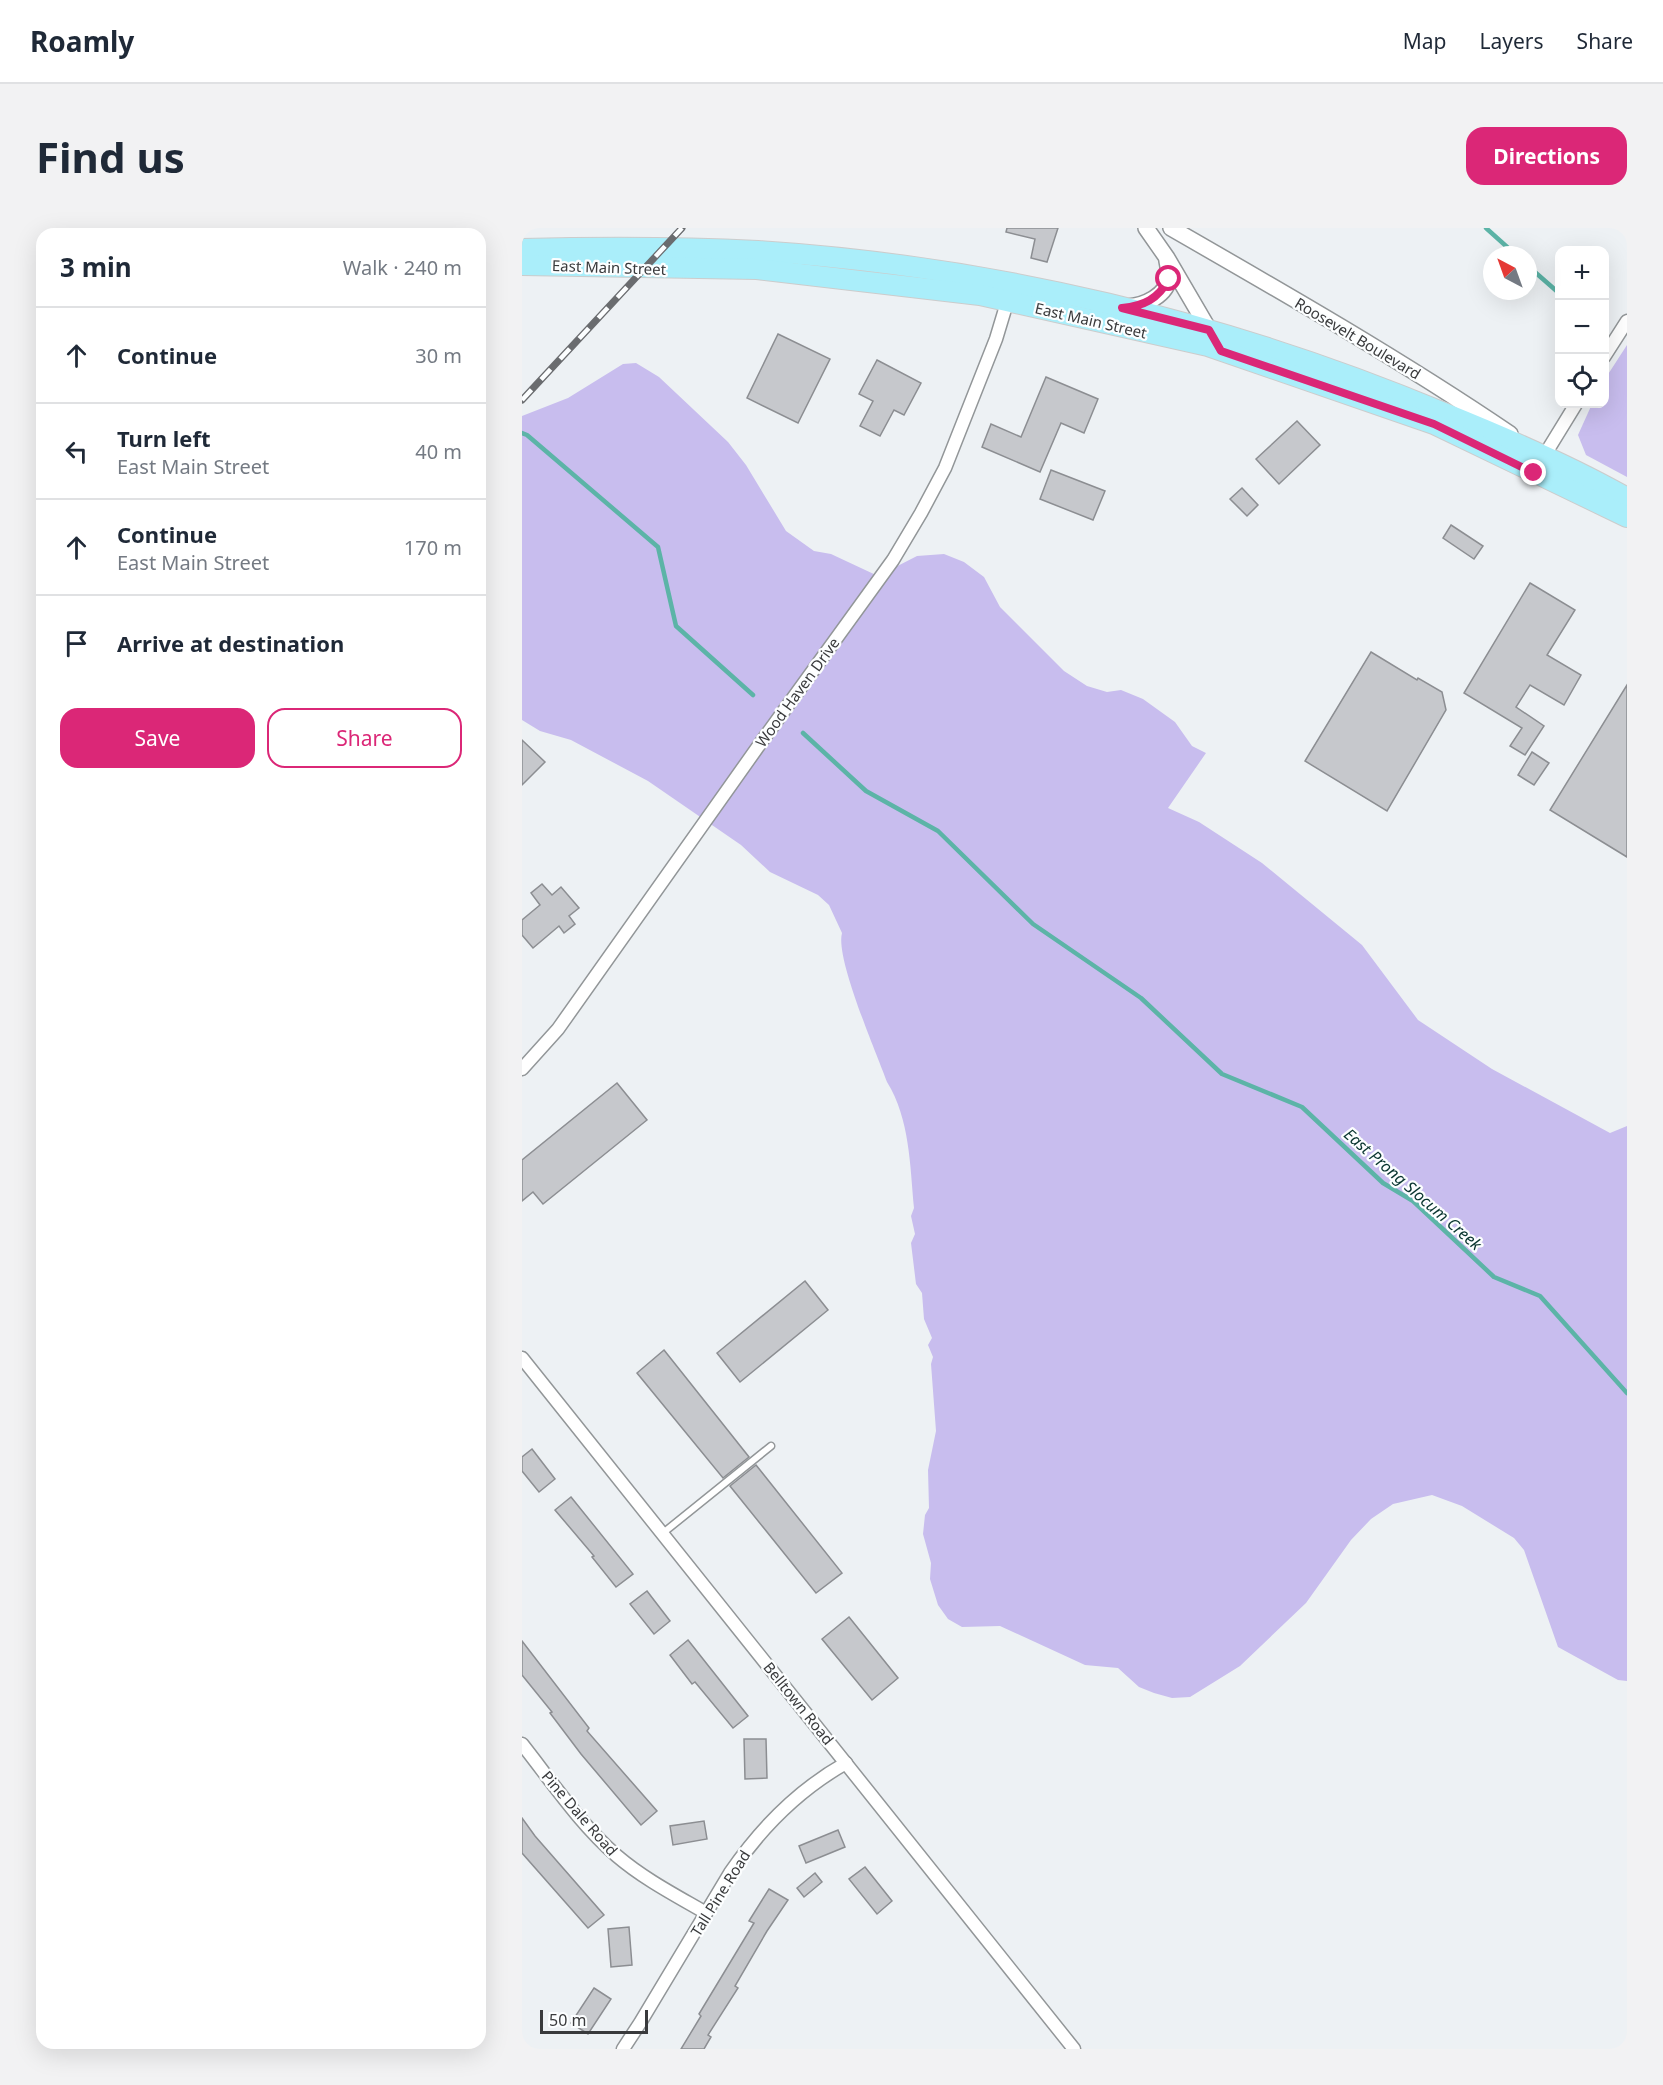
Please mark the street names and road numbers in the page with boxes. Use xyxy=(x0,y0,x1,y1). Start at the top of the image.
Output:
street label: East Main Street xyxy=(552,255,667,279)
street label: Roosevelt Boulevard xyxy=(1291,293,1425,383)
street label: East Main Street xyxy=(1033,297,1149,343)
street label: Wood Haven Drive xyxy=(750,633,844,751)
street label: Belltown Road xyxy=(759,1657,839,1749)
street label: Pine Dale Road xyxy=(538,1766,622,1860)
street label: Tall Pine Road xyxy=(686,1846,754,1940)

